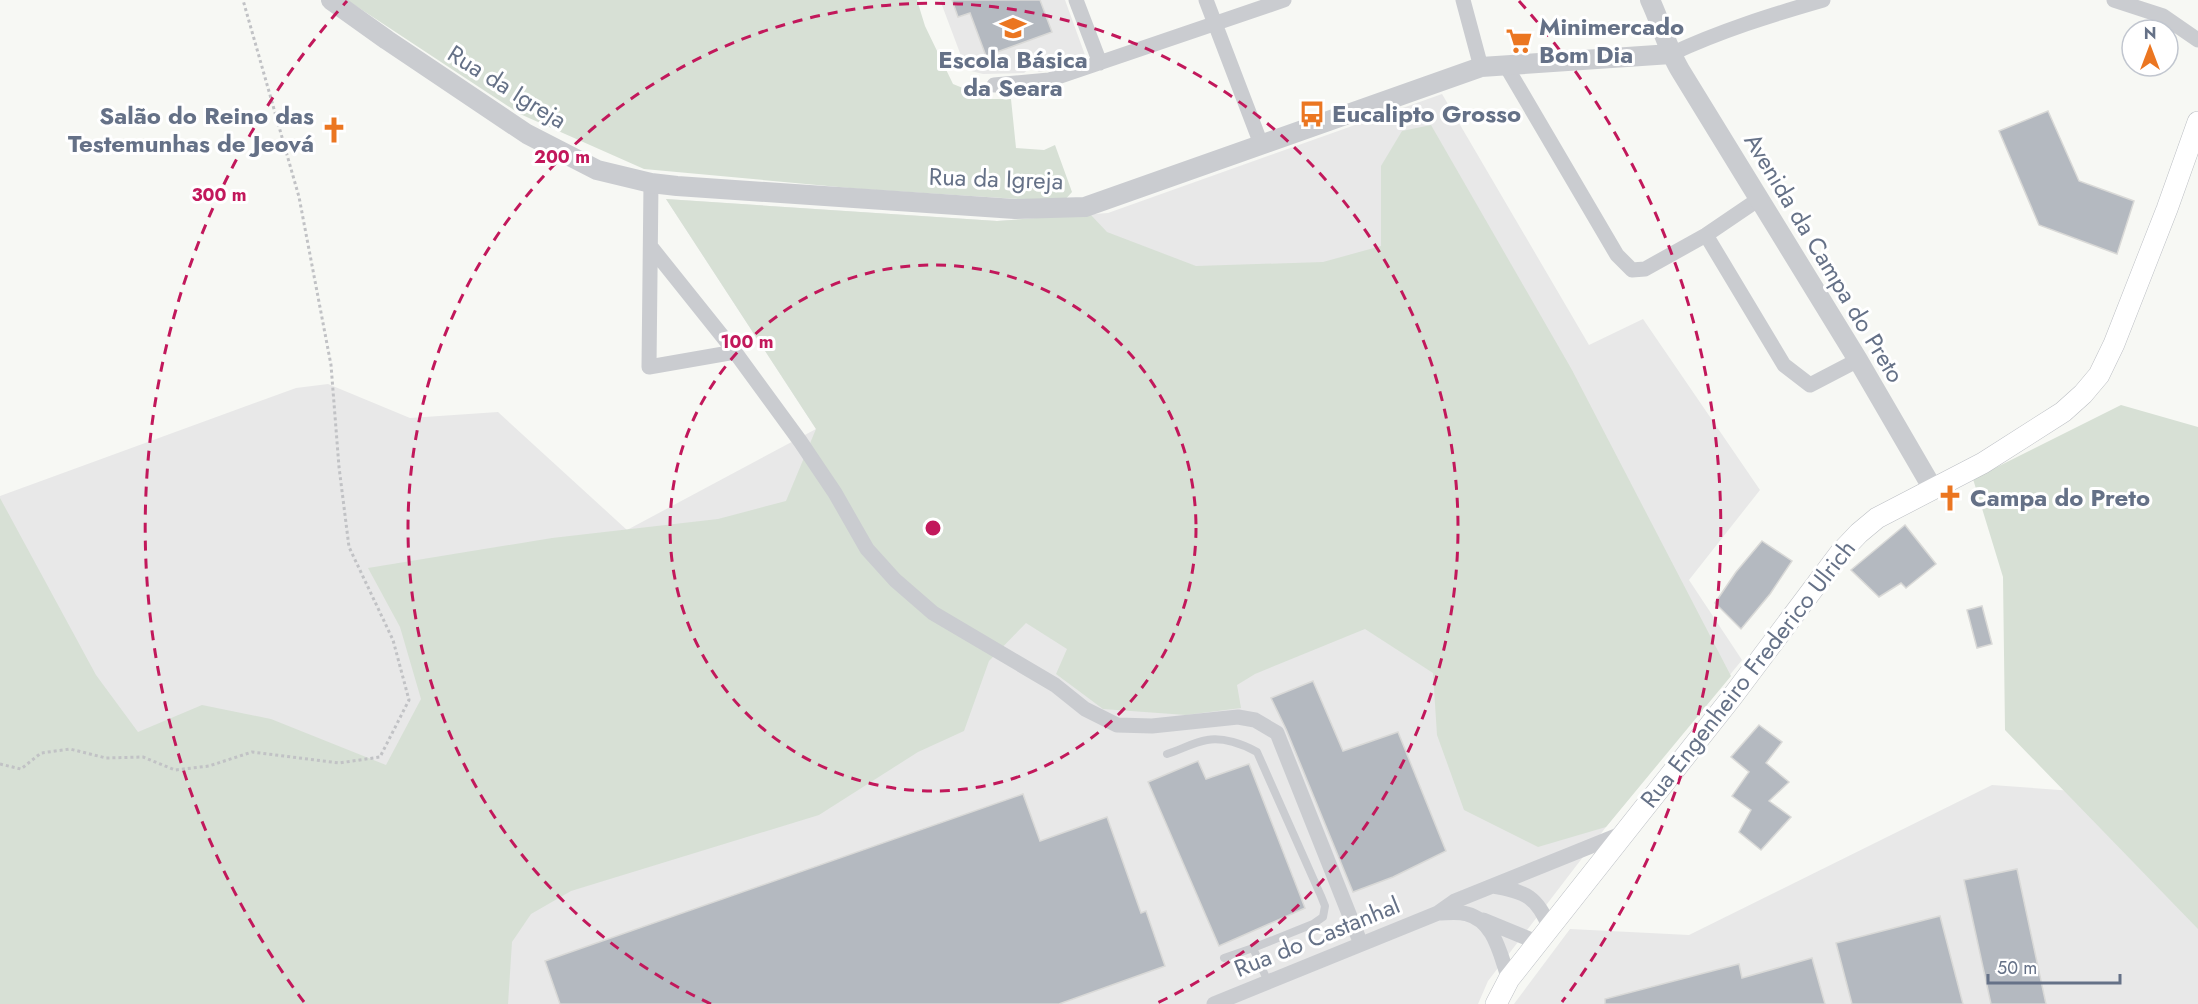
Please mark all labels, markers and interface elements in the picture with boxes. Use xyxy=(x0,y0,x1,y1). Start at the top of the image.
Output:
place label: Minimercado Bom Dia xyxy=(1539,9,1684,72)
school or university icon: Escola Básica da Seara xyxy=(998,13,1028,43)
north arrow xyxy=(2120,18,2180,78)
text: N xyxy=(2144,22,2156,45)
supermarket icon: Minimercado Bom Dia xyxy=(1504,26,1534,56)
street label: Rua da Igreja xyxy=(441,36,574,137)
place label: Escola Básica da Seara xyxy=(938,42,1088,105)
place label: Eucalipto Grosso xyxy=(1332,96,1521,131)
place label: Salão do Reino das Testemunhas de Jeová xyxy=(68,98,314,161)
bus stop icon: Eucalipto Grosso xyxy=(1297,99,1327,129)
church icon: Salão do Reino das Testemunhas de Jeová xyxy=(319,115,349,145)
street label: Avenida da Campa do Preto xyxy=(1736,126,1913,389)
text: 200 m xyxy=(534,144,590,170)
street label: Rua da Igreja xyxy=(928,159,1064,198)
text: 300 m xyxy=(191,182,247,208)
text: 100 m xyxy=(720,329,774,355)
place label: Campa do Preto xyxy=(1970,480,2150,515)
church icon: Campa do Preto xyxy=(1935,483,1965,513)
centre of rings xyxy=(923,518,943,538)
street label: Rua Engenheiro Frederico Ulrich xyxy=(1632,532,1864,815)
street label: Rua do Castanhal xyxy=(1229,887,1405,986)
scale bar xyxy=(1988,947,2120,985)
text: 50 m xyxy=(1997,955,2037,981)

